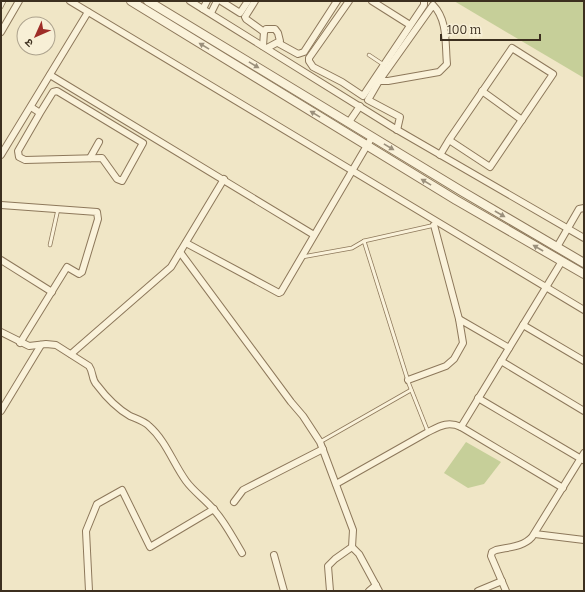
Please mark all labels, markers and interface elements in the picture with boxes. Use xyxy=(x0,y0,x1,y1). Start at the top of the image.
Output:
north arrow xyxy=(16,16,56,56)
scale bar xyxy=(441,16,540,42)
text: 100 m xyxy=(447,23,482,37)
text: उ xyxy=(22,35,36,50)
one-way arrow xyxy=(199,42,209,50)
one-way arrow xyxy=(248,61,260,68)
one-way arrow xyxy=(309,110,321,117)
one-way arrow xyxy=(383,143,395,150)
one-way arrow xyxy=(420,178,432,185)
one-way arrow xyxy=(494,210,506,217)
one-way arrow xyxy=(532,244,544,251)

